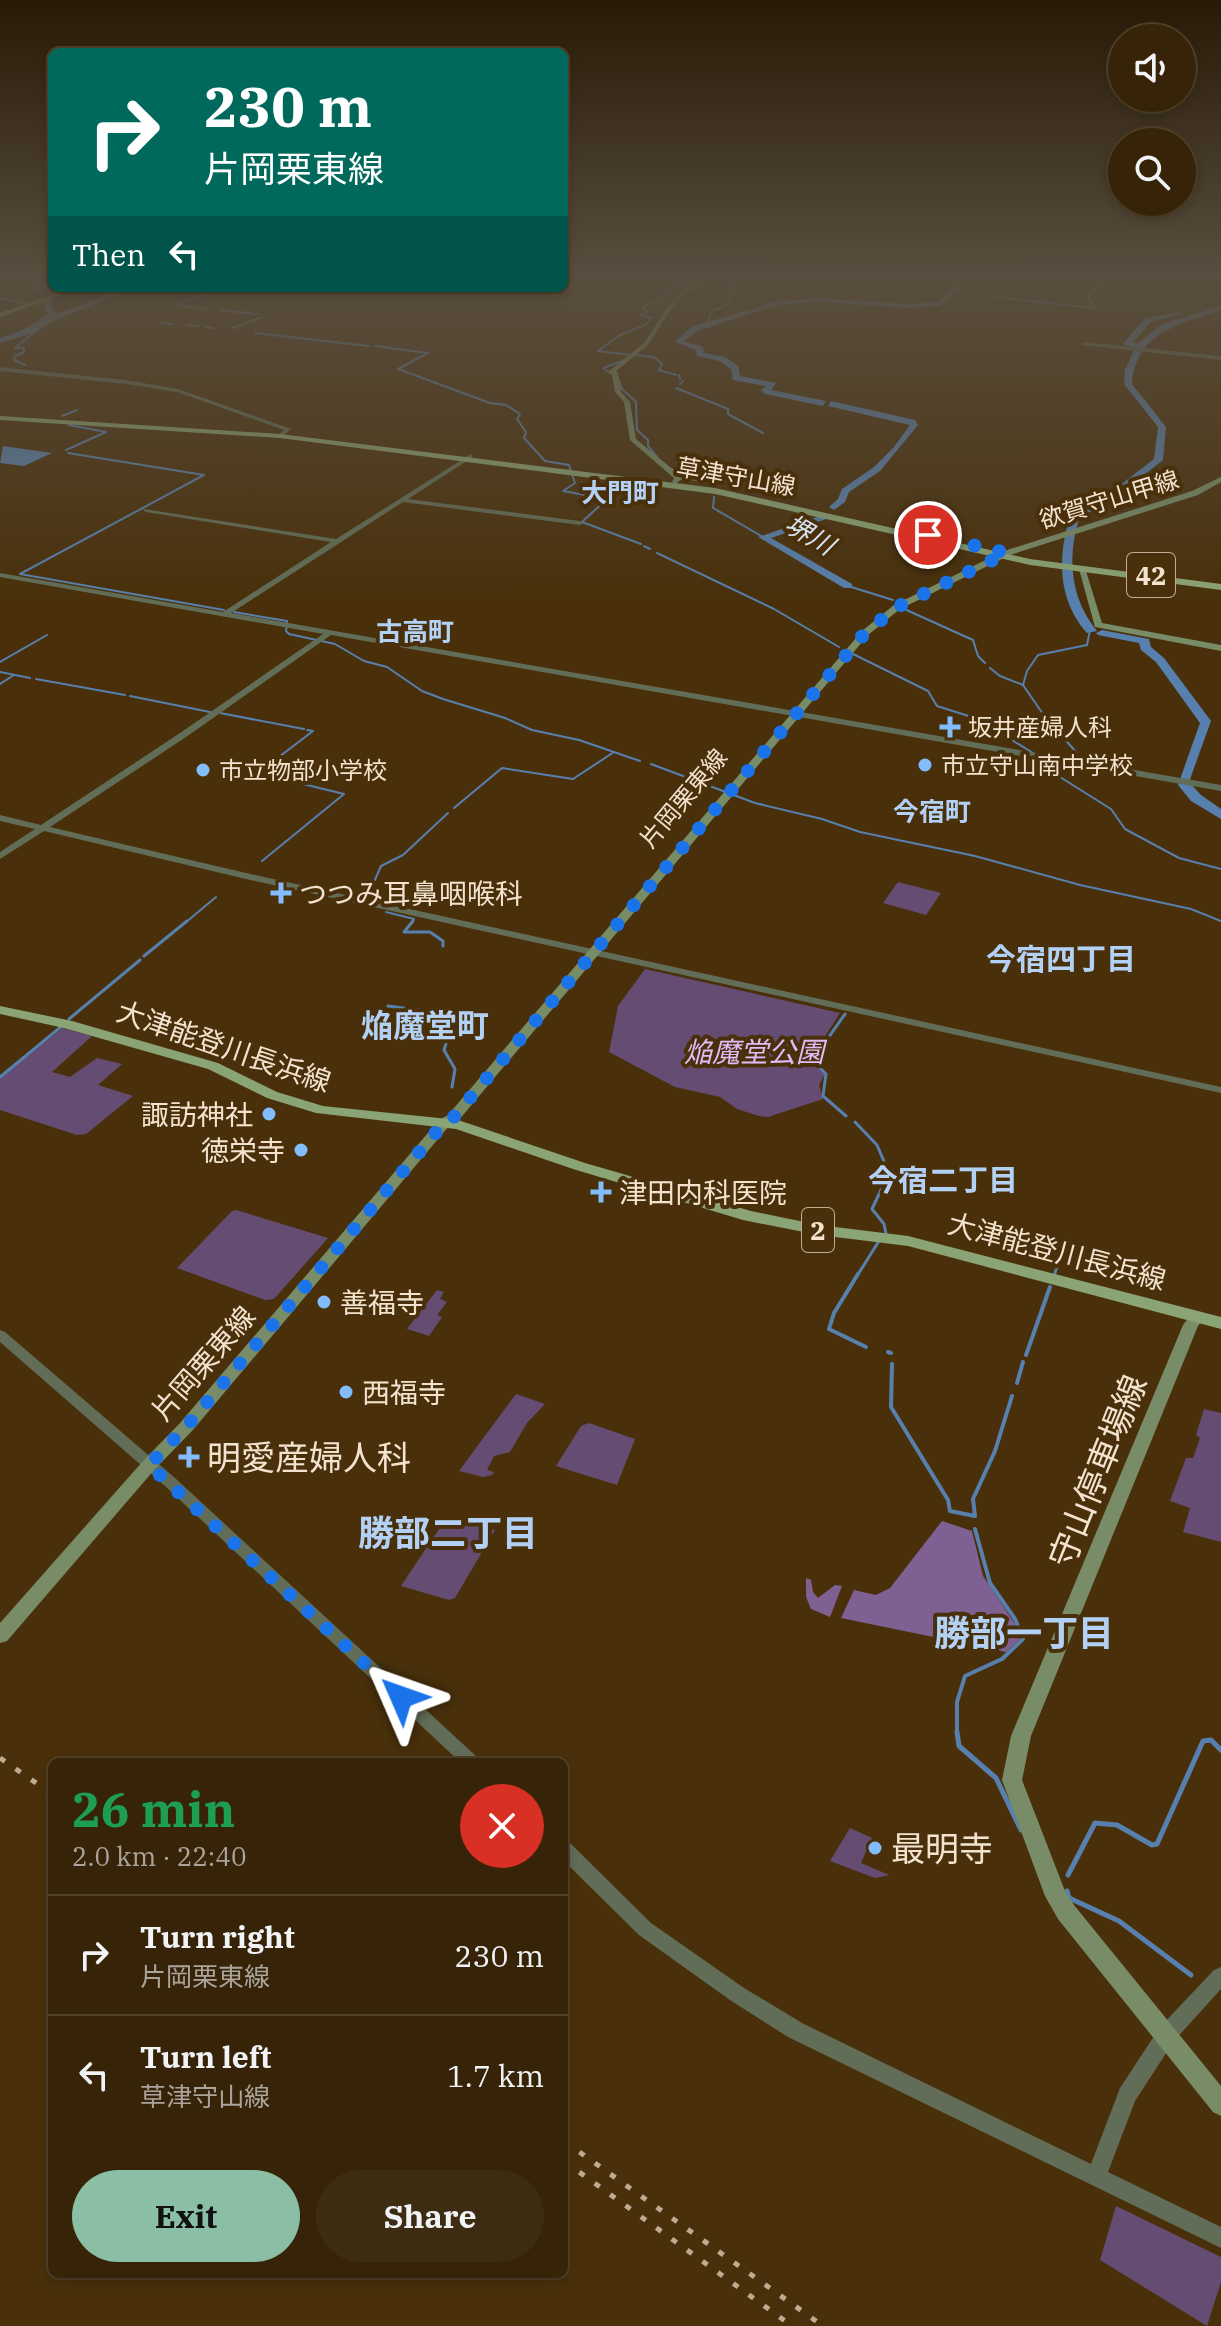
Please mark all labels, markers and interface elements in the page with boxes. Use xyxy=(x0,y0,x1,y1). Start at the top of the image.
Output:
map controls xyxy=(1108,24,1196,216)
button: sound xyxy=(1108,24,1196,112)
text: 230 m xyxy=(204,70,372,142)
icon: right xyxy=(72,80,176,184)
button: search xyxy=(1108,128,1196,216)
text: 片岡栗東線 xyxy=(204,145,384,192)
icon: left xyxy=(162,232,206,276)
text: Then xyxy=(72,235,146,274)
street label: 草津守山線 xyxy=(674,450,798,502)
street label: 欲賀守山甲線 xyxy=(1035,463,1183,535)
district label: 大門町 xyxy=(581,475,659,509)
pin xyxy=(894,501,962,569)
water label: 堺川 xyxy=(779,506,844,563)
icon: arrive xyxy=(906,513,950,557)
road number: 42 xyxy=(1127,553,1175,597)
district label: 古高町 xyxy=(376,614,454,648)
place label: 坂井産婦人科 xyxy=(968,711,1112,743)
marker: 坂井産婦人科 xyxy=(939,716,961,738)
street label: 片岡栗東線 xyxy=(632,742,734,854)
place label: 市立守山南中学校 xyxy=(941,749,1133,781)
place label: 市立物部小学校 xyxy=(219,754,387,786)
marker: 市立守山南中学校 xyxy=(916,756,934,774)
marker: 市立物部小学校 xyxy=(194,761,212,779)
district label: 今宿町 xyxy=(893,794,971,828)
place label: つつみ耳鼻咽喉科 xyxy=(299,875,523,912)
marker: つつみ耳鼻咽喉科 xyxy=(270,882,292,904)
district label: 今宿四丁目 xyxy=(986,939,1136,978)
street label: 大津能登川長浜線 xyxy=(112,992,336,1100)
district label: 焔魔堂町 xyxy=(361,1004,489,1046)
park label: 焔魔堂公園 xyxy=(684,1033,828,1070)
place label: 諏訪神社 xyxy=(141,1096,253,1133)
marker: 諏訪神社 xyxy=(260,1105,278,1123)
place label: 徳栄寺 xyxy=(201,1132,285,1169)
marker: 徳栄寺 xyxy=(292,1141,310,1159)
district label: 今宿二丁目 xyxy=(868,1160,1018,1199)
place label: 津田内科医院 xyxy=(619,1174,787,1211)
marker: 津田内科医院 xyxy=(590,1181,612,1203)
street label: 大津能登川長浜線 xyxy=(944,1204,1170,1298)
road number: 2 xyxy=(802,1208,834,1252)
place label: 善福寺 xyxy=(340,1284,424,1321)
marker: 善福寺 xyxy=(315,1293,333,1311)
street label: 片岡栗東線 xyxy=(143,1298,263,1428)
street label: 守山停車場線 xyxy=(1038,1368,1156,1574)
place label: 西福寺 xyxy=(362,1374,446,1411)
marker: 西福寺 xyxy=(337,1383,355,1401)
place label: 明愛産婦人科 xyxy=(207,1435,411,1479)
marker: 明愛産婦人科 xyxy=(178,1446,200,1468)
district label: 勝部二丁目 xyxy=(358,1509,538,1556)
district label: 勝部一丁目 xyxy=(934,1609,1114,1656)
position arrow xyxy=(359,1655,443,1739)
text: 26 min xyxy=(72,1778,235,1840)
button: close xyxy=(460,1784,544,1868)
place label: 最明寺 xyxy=(891,1826,993,1870)
text: 2.0 km · 22:40 xyxy=(72,1839,247,1873)
marker: 最明寺 xyxy=(866,1839,884,1857)
text: Turn right xyxy=(140,1917,295,1956)
icon: right xyxy=(72,1933,116,1977)
text: 230 m xyxy=(454,1936,544,1975)
text: 片岡栗東線 xyxy=(140,1959,270,1993)
text: Turn left xyxy=(140,2037,272,2076)
icon: left xyxy=(72,2053,116,2097)
text: 1.7 km xyxy=(447,2056,544,2095)
text: 草津守山線 xyxy=(140,2079,270,2113)
button: Exit xyxy=(72,2170,300,2262)
button: Share xyxy=(316,2170,544,2262)

